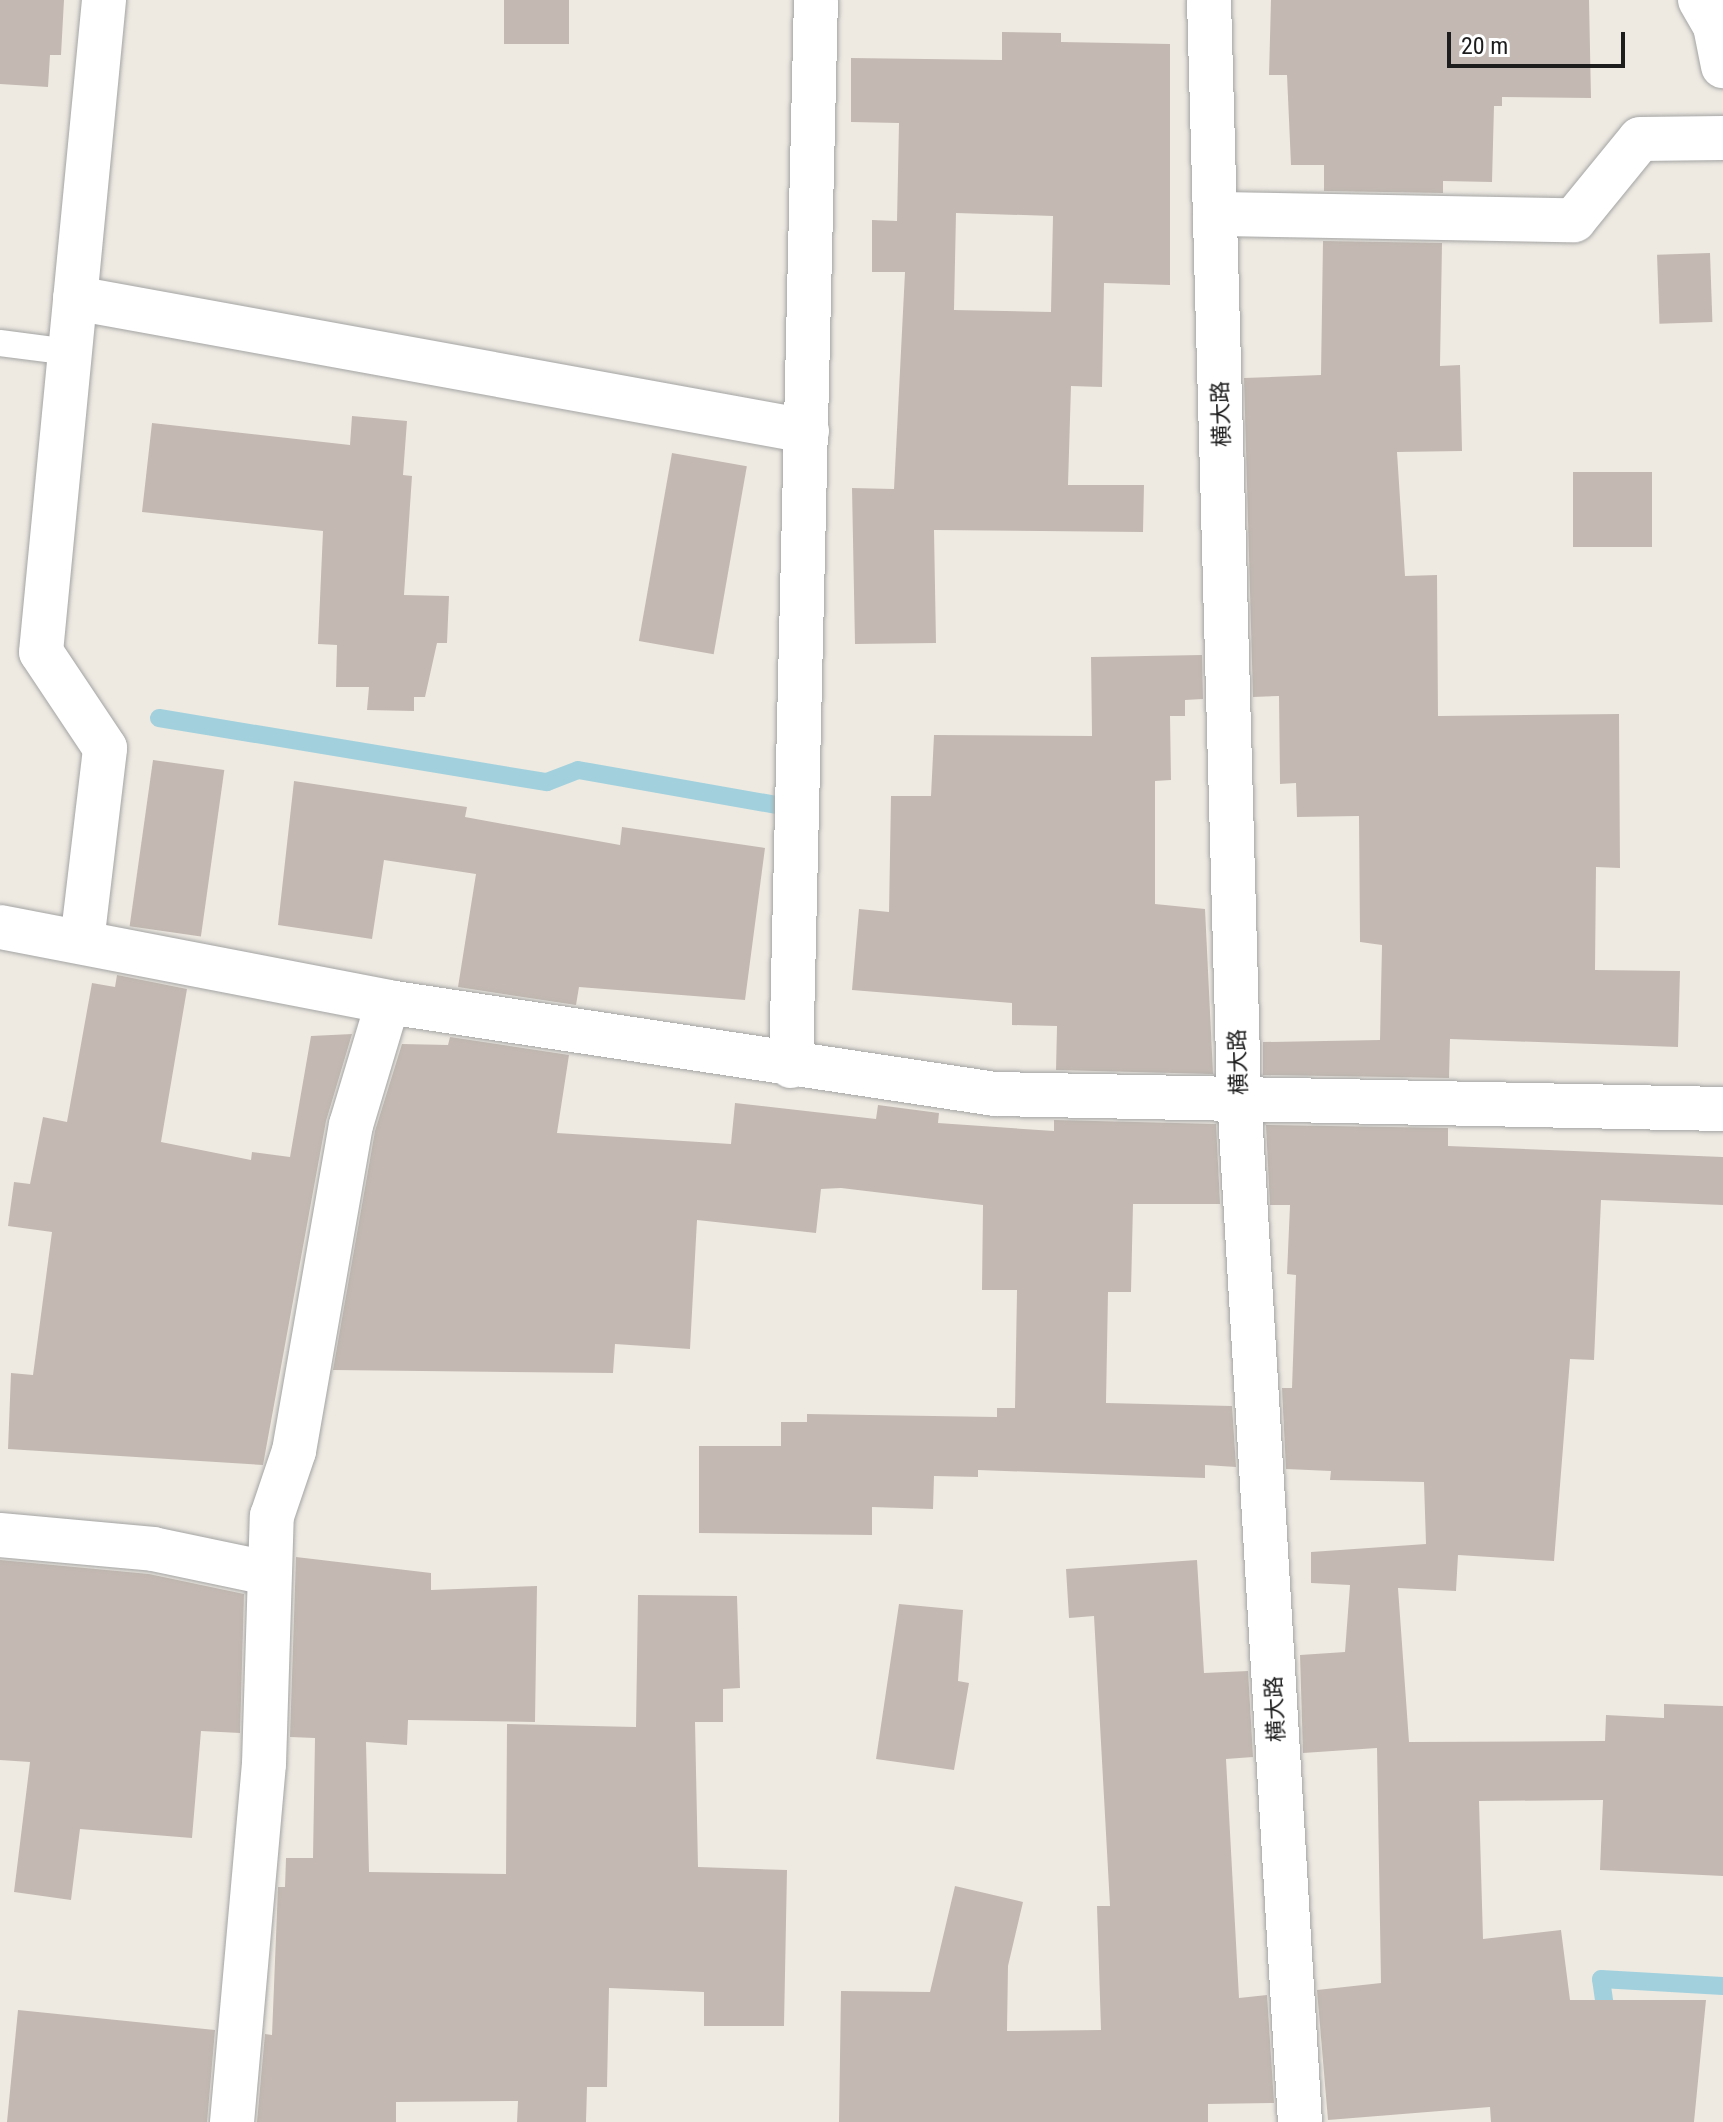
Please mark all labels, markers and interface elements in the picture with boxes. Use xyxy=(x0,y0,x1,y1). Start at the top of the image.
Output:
scale bar xyxy=(1451,16,1629,66)
text: 20 m xyxy=(1461,32,1508,60)
street label: 横大路 xyxy=(1207,381,1235,447)
street label: 横大路 xyxy=(1224,1029,1252,1095)
street label: 横大路 xyxy=(1260,1675,1290,1743)

